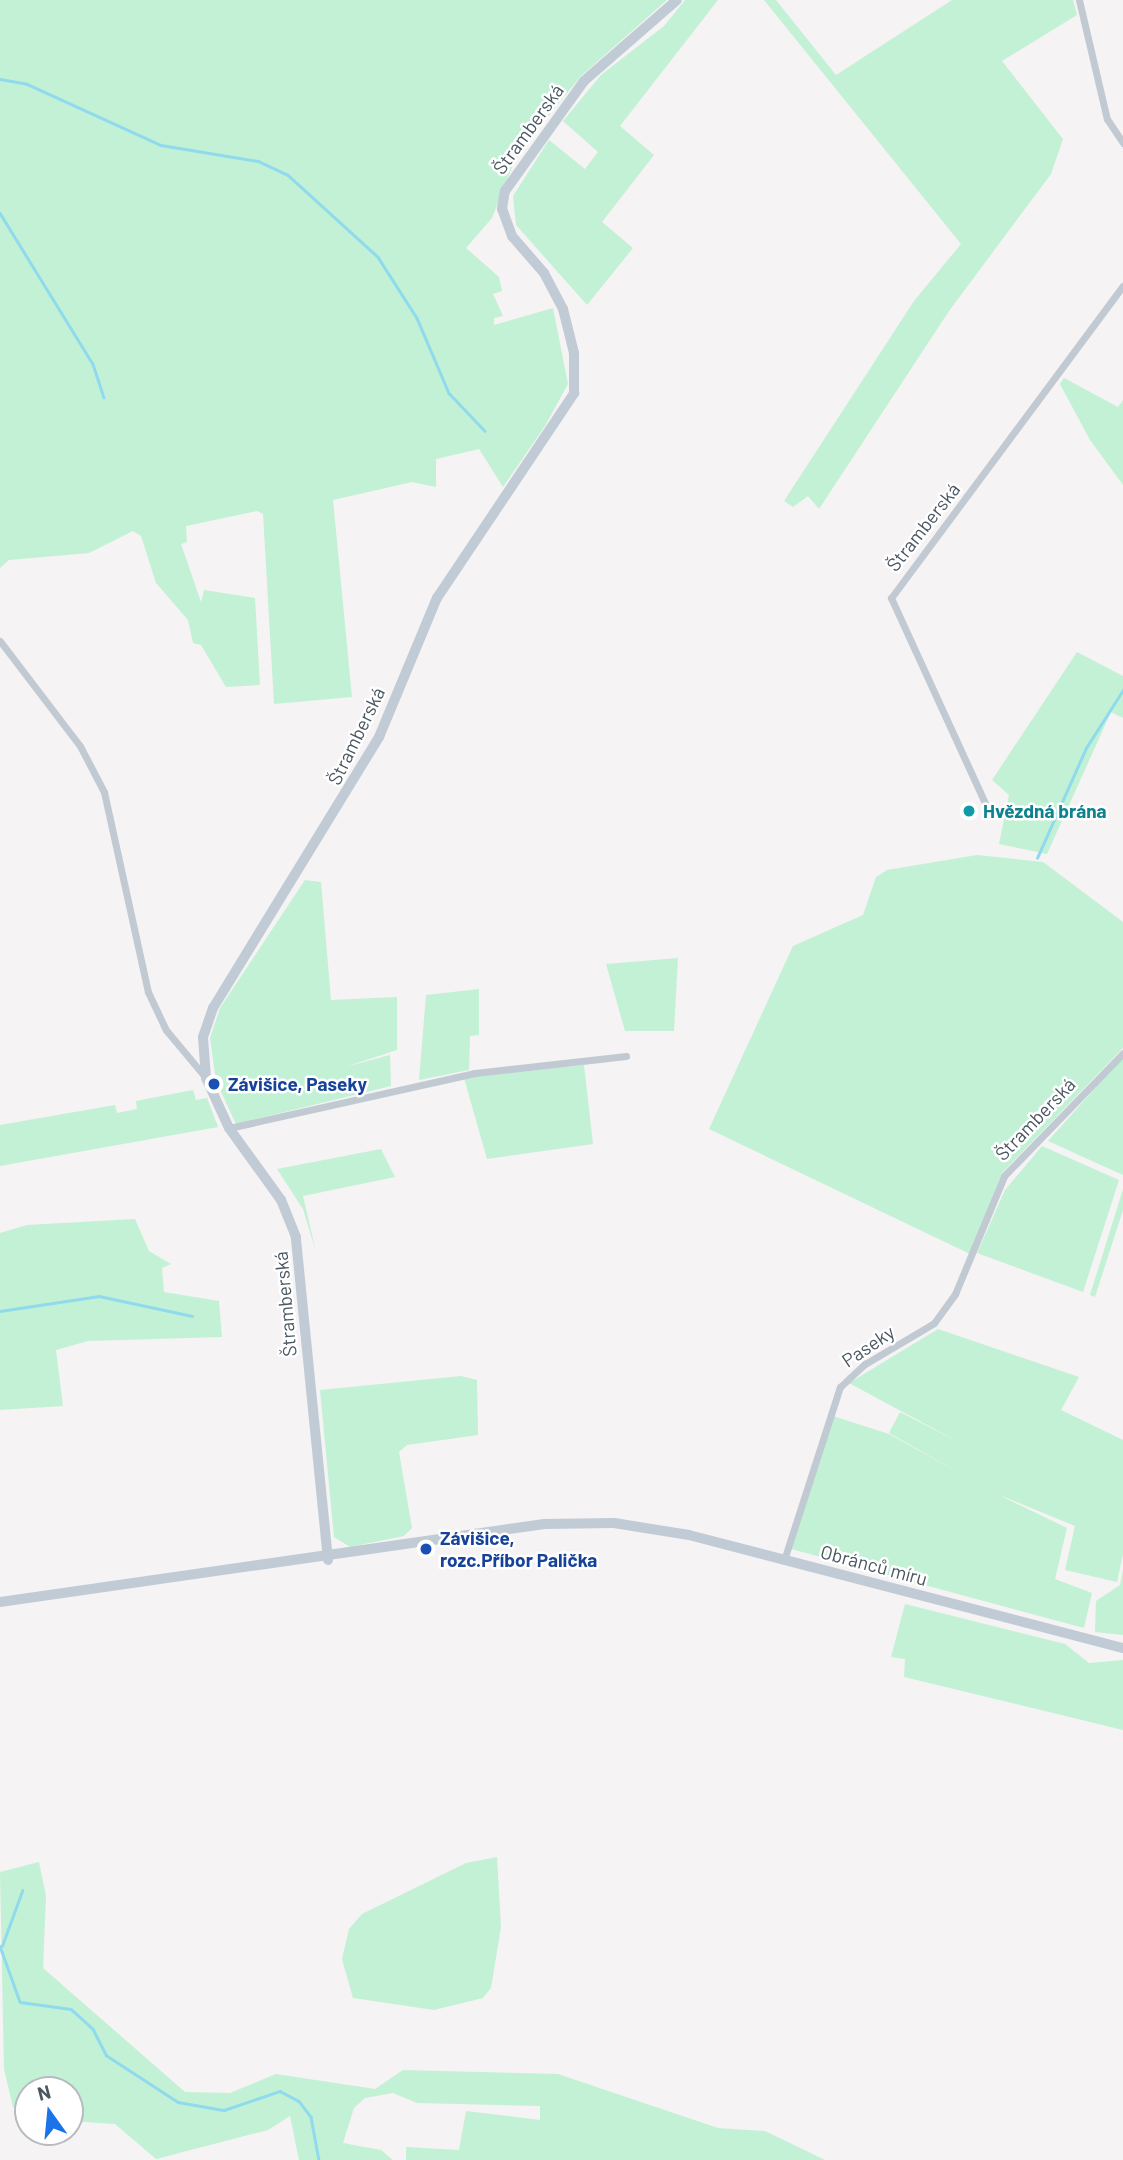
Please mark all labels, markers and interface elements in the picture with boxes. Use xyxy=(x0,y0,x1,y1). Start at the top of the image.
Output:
street label: Štramberská xyxy=(488,80,568,178)
street label: Štramberská xyxy=(881,478,965,576)
street label: Štramberská xyxy=(323,684,389,788)
place label: Hvězdná brána xyxy=(983,800,1107,822)
marker: Hvězdná brána xyxy=(961,803,977,819)
place label: Závišice, Paseky xyxy=(228,1073,367,1095)
street label: Štramberská xyxy=(990,1073,1080,1165)
marker: Závišice, Paseky xyxy=(206,1076,222,1092)
street label: Štramberská xyxy=(269,1250,301,1358)
street label: Paseky xyxy=(837,1320,899,1372)
place label: Závišice, rozc.Příbor Palička xyxy=(440,1527,597,1571)
street label: Obránců míru xyxy=(818,1540,930,1590)
marker: Závišice, rozc.Příbor Palička xyxy=(418,1541,434,1557)
north arrow xyxy=(14,2076,84,2146)
text: N xyxy=(35,2079,53,2105)

